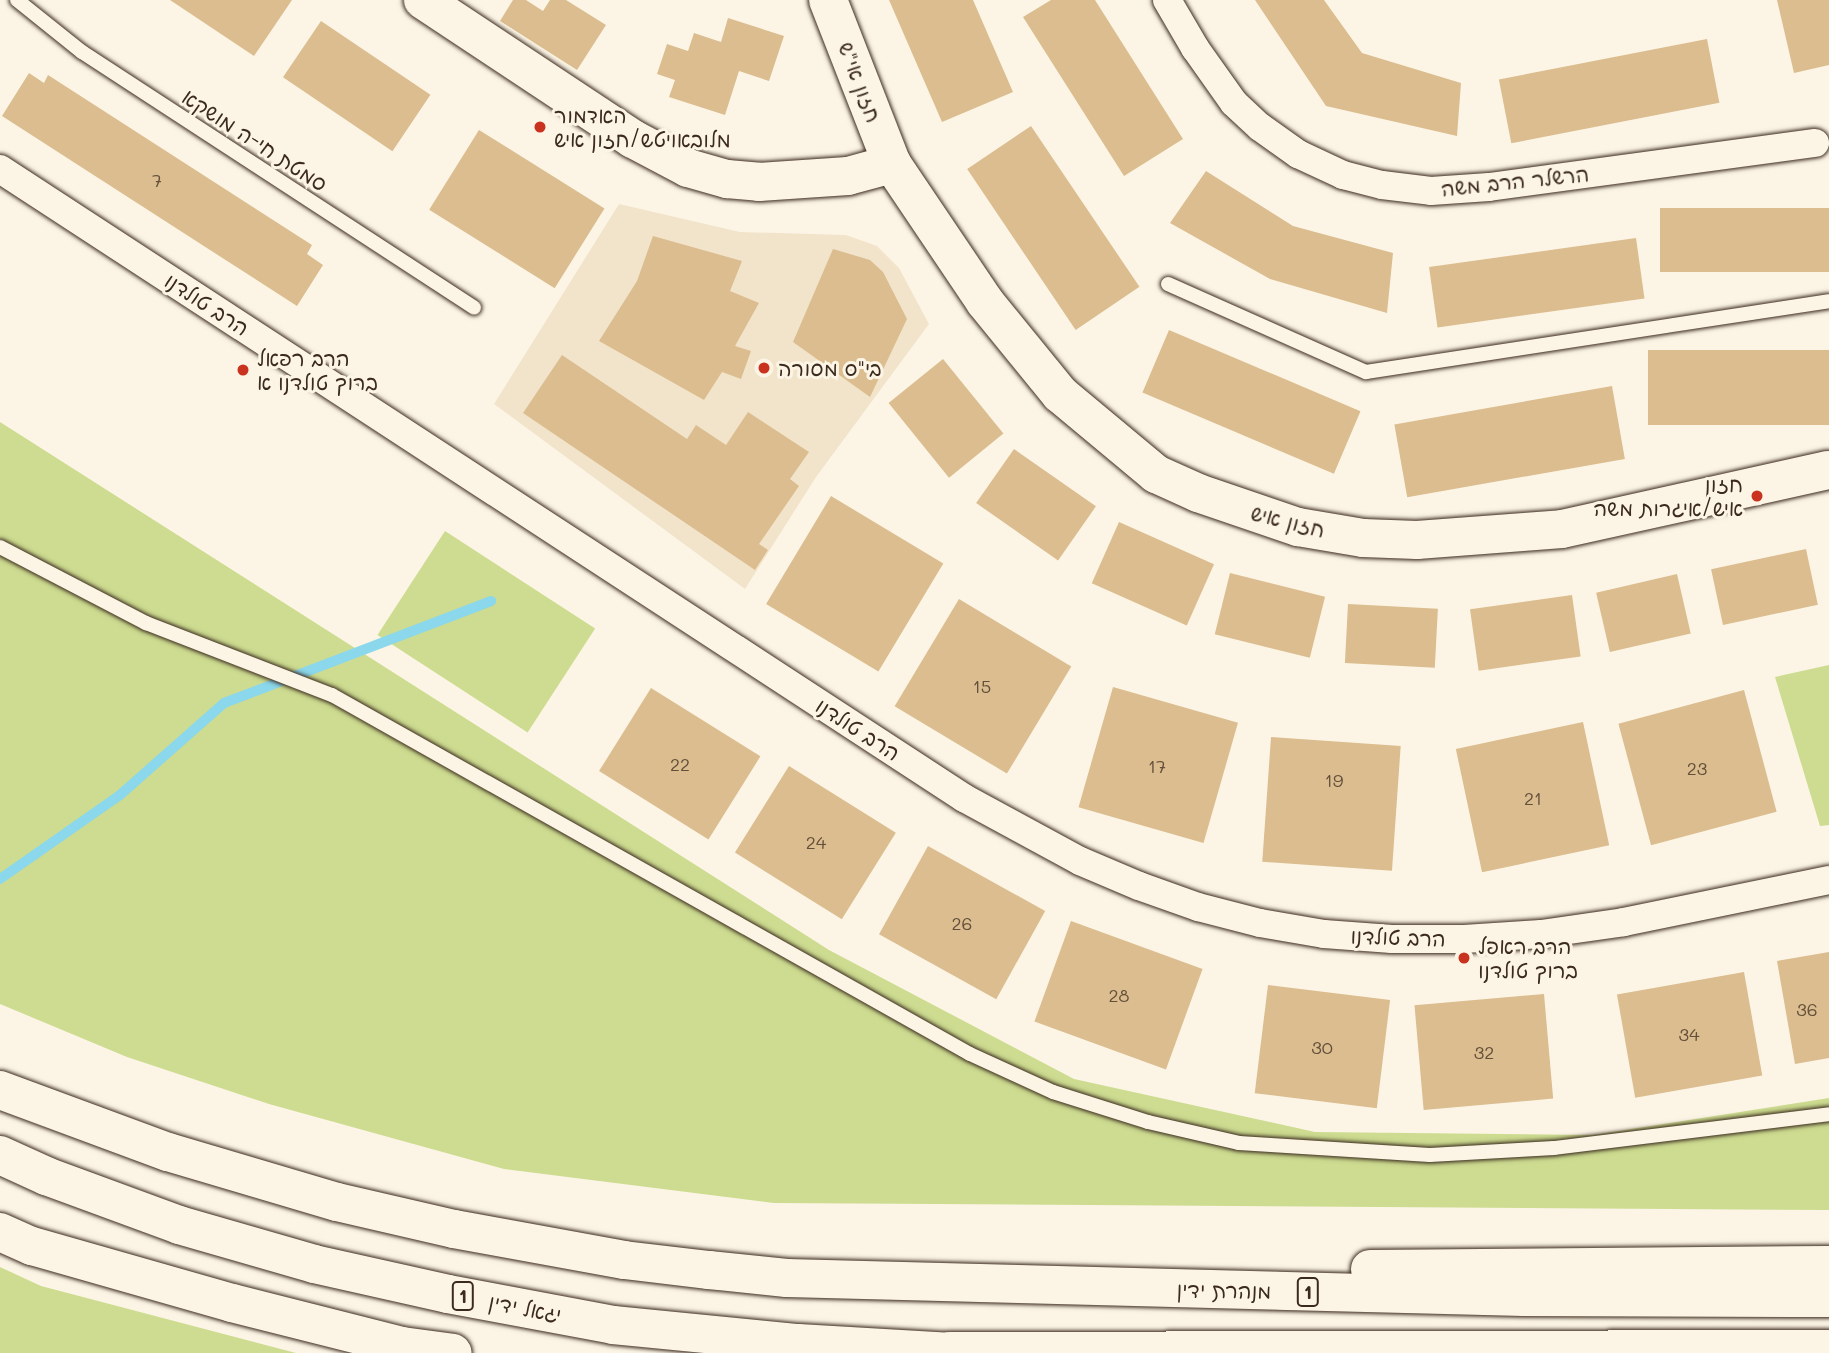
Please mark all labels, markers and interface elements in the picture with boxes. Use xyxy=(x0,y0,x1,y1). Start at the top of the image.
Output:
street label: חזון אי"ש xyxy=(833,38,887,126)
street label: סמטת חי-ה מושקא xyxy=(178,84,332,196)
place label: האדמור מלובאויטש/חזון איש xyxy=(554,102,731,152)
marker: האדמור מלובאויטש/חזון איש xyxy=(532,119,548,135)
street label: הרשלר הרב משה xyxy=(1440,161,1590,201)
house number: 7 xyxy=(152,169,162,191)
street label: הרב טולדנו xyxy=(160,268,254,340)
place label: הרב רפאל ברוך טולדנו א xyxy=(257,345,378,395)
place label: בי"ס מסורה xyxy=(778,355,882,381)
marker: בי"ס מסורה xyxy=(756,360,772,376)
marker: הרב רפאל ברוך טולדנו א xyxy=(235,362,251,378)
place label: חזון איש/איגרות משה xyxy=(1593,471,1743,521)
marker: חזון איש/איגרות משה xyxy=(1749,488,1765,504)
street label: חזון איש xyxy=(1248,500,1328,542)
house number: 15 xyxy=(973,675,991,697)
street label: הרב טולדנו xyxy=(811,693,905,765)
house number: 22 xyxy=(670,753,690,775)
house number: 17 xyxy=(1148,755,1166,777)
house number: 23 xyxy=(1687,757,1707,779)
house number: 19 xyxy=(1325,769,1343,791)
house number: 21 xyxy=(1524,787,1542,809)
house number: 24 xyxy=(806,831,826,853)
house number: 26 xyxy=(952,912,972,934)
street label: הרב טולדנו xyxy=(1350,923,1446,951)
place label: הרב ראפל ברוך טולדנו xyxy=(1478,933,1578,983)
marker: הרב ראפל ברוך טולדנו xyxy=(1456,950,1472,966)
house number: 28 xyxy=(1109,984,1129,1006)
house number: 36 xyxy=(1796,998,1818,1020)
house number: 34 xyxy=(1678,1023,1700,1045)
house number: 30 xyxy=(1311,1036,1333,1058)
house number: 32 xyxy=(1474,1041,1494,1063)
road number: 1 xyxy=(1296,1276,1320,1308)
street label: מנהרת ידין xyxy=(1176,1277,1272,1303)
road number: 1 xyxy=(451,1280,475,1312)
street label: יגאל ידין xyxy=(487,1289,563,1327)

